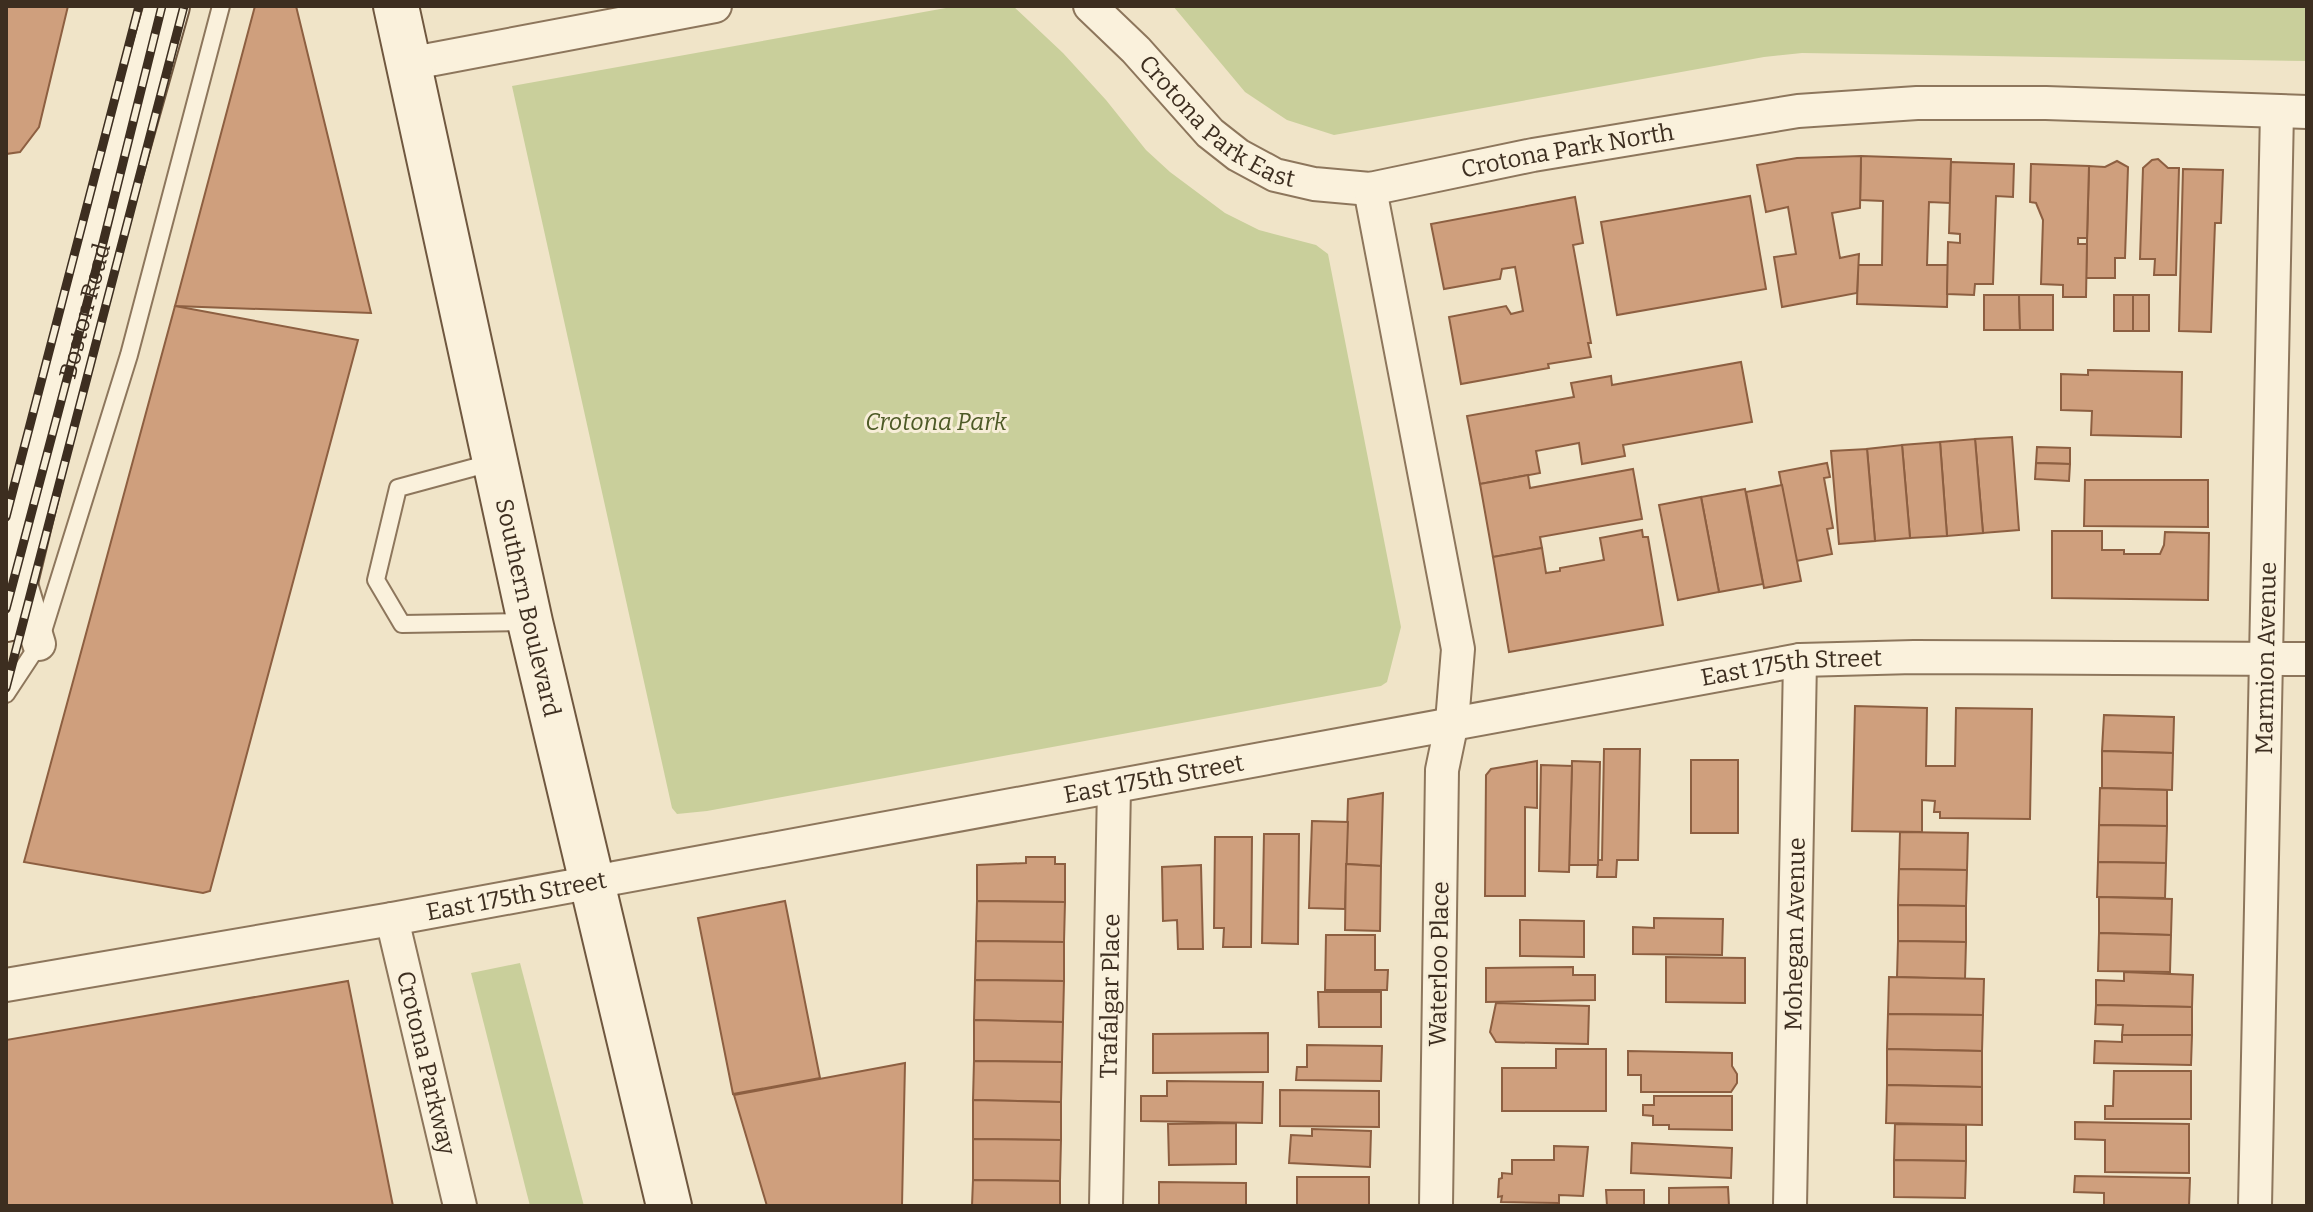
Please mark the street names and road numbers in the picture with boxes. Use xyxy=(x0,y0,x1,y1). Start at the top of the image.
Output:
street label: Crotona Park East xyxy=(1133,49,1298,193)
street label: Crotona Park North xyxy=(1458,118,1676,184)
street label: Boston Road xyxy=(54,240,116,382)
street label: Southern Boulevard xyxy=(490,496,566,720)
street label: Marmion Avenue xyxy=(2250,561,2282,755)
street label: East 175th Street xyxy=(1699,644,1883,692)
street label: East 175th Street xyxy=(1061,749,1246,809)
street label: Mohegan Avenue xyxy=(1779,837,1811,1031)
street label: East 175th Street xyxy=(424,866,609,926)
street label: Waterloo Place xyxy=(1424,881,1454,1047)
street label: Trafalgar Place xyxy=(1094,913,1126,1079)
street label: Crotona Parkway xyxy=(391,968,462,1158)

